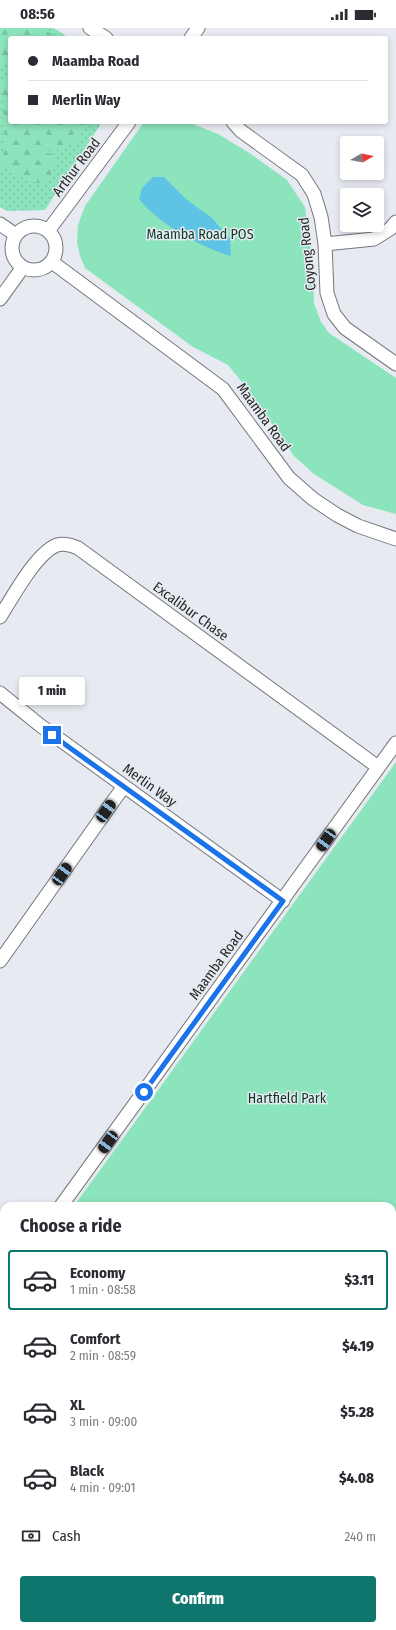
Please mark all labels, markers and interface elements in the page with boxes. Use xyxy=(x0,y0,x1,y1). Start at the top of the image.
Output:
text: 08:56 xyxy=(20,5,55,23)
text: Maamba Road xyxy=(52,52,139,70)
text: Merlin Way xyxy=(52,91,120,109)
street label: Arthur Road xyxy=(49,135,104,200)
north arrow xyxy=(340,136,384,180)
map controls xyxy=(340,136,384,232)
button: layers xyxy=(340,188,384,232)
street label: Coyong Road xyxy=(295,216,320,292)
park label: Maamba Road POS xyxy=(146,226,254,243)
street label: Maamba Road xyxy=(233,380,294,455)
street label: Excalibur Chase xyxy=(150,578,232,645)
callout: 1 min xyxy=(19,677,85,705)
text: 1 min xyxy=(38,683,66,698)
route end xyxy=(43,726,61,744)
street label: Merlin Way xyxy=(119,760,181,811)
car xyxy=(94,798,118,824)
car xyxy=(314,827,338,853)
car xyxy=(50,861,74,887)
street label: Maamba Road xyxy=(186,928,247,1003)
route start xyxy=(135,1083,153,1101)
park label: Hartfield Park xyxy=(248,1090,327,1107)
car xyxy=(96,1129,120,1155)
text: Choose a ride xyxy=(20,1215,122,1237)
icon: car xyxy=(22,1262,58,1298)
text: Economy xyxy=(70,1264,125,1282)
text: $3.11 xyxy=(345,1271,374,1289)
text: 1 min · 08:58 xyxy=(70,1282,136,1297)
icon: car xyxy=(22,1328,58,1364)
text: Comfort xyxy=(70,1330,121,1348)
text: $4.19 xyxy=(342,1337,374,1355)
text: 2 min · 08:59 xyxy=(70,1348,136,1363)
icon: car xyxy=(22,1394,58,1430)
text: XL xyxy=(70,1396,85,1414)
text: $5.28 xyxy=(340,1403,374,1421)
text: 3 min · 09:00 xyxy=(70,1414,137,1429)
icon: car xyxy=(22,1460,58,1496)
text: Black xyxy=(70,1462,104,1480)
text: $4.08 xyxy=(339,1469,374,1487)
text: 4 min · 09:01 xyxy=(70,1480,136,1495)
icon: cash xyxy=(20,1525,42,1547)
text: Cash xyxy=(52,1527,81,1545)
text: 240 m xyxy=(344,1529,376,1544)
button: Confirm xyxy=(20,1576,376,1622)

